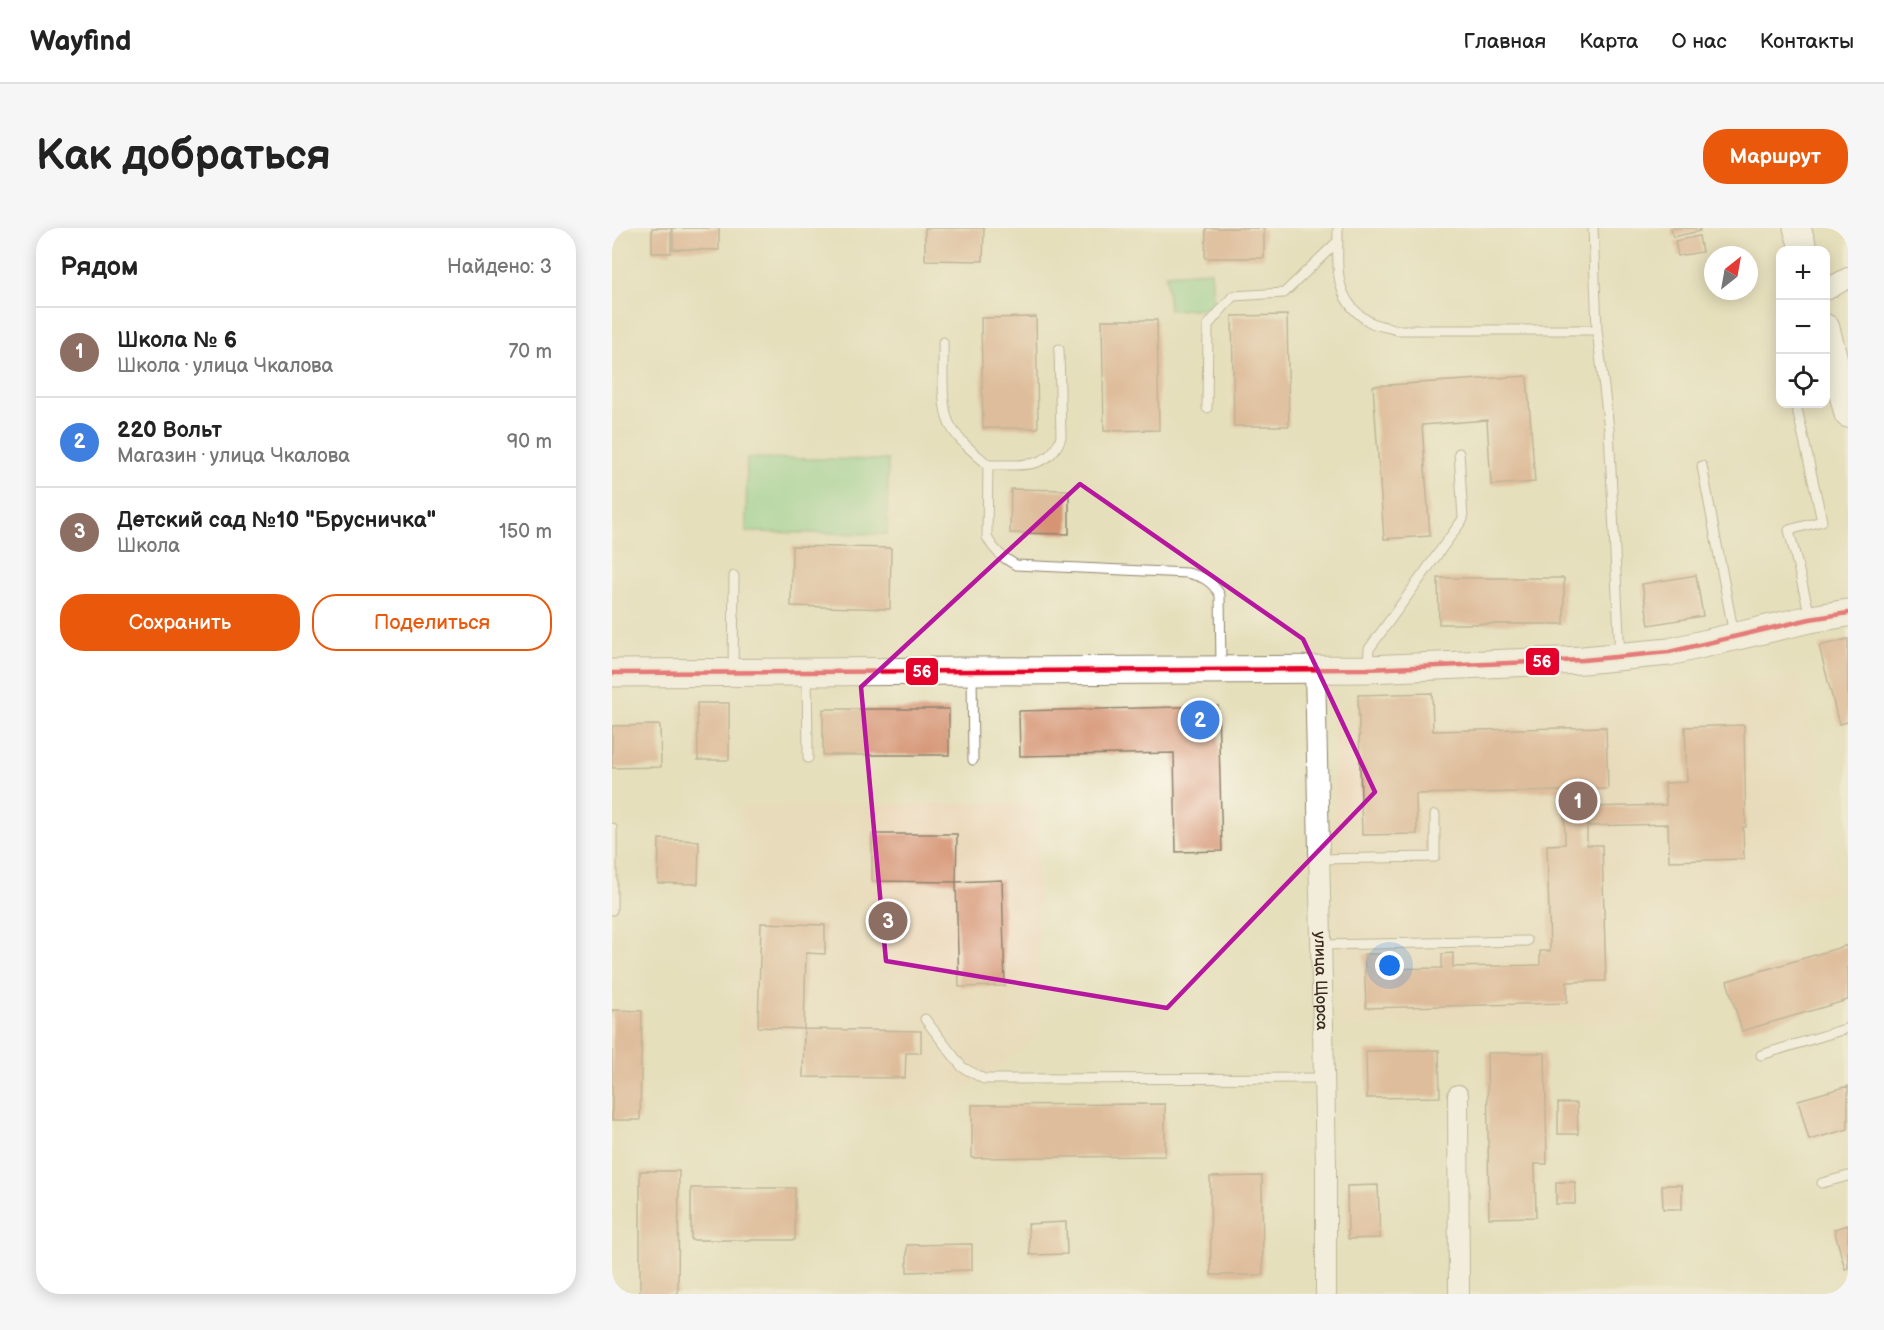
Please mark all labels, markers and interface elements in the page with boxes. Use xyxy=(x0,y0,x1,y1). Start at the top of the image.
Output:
text: Wayfind xyxy=(30,25,131,58)
text: Главная xyxy=(1463,29,1546,54)
text: Карта xyxy=(1579,29,1638,54)
text: О нас xyxy=(1671,29,1727,54)
text: Контакты xyxy=(1760,29,1854,54)
button: Маршрут xyxy=(1703,129,1848,184)
text: Как добраться xyxy=(36,131,331,182)
north arrow xyxy=(1704,246,1758,300)
map controls xyxy=(1776,246,1830,408)
button: + xyxy=(1776,246,1830,300)
text: Рядом xyxy=(60,252,138,283)
text: Найдено: 3 xyxy=(447,255,552,279)
button: − xyxy=(1776,300,1830,354)
text: Школа № 6 xyxy=(117,327,237,354)
text: 1 xyxy=(75,340,84,364)
text: 70 m xyxy=(508,340,552,364)
text: Школа · улица Чкалова xyxy=(117,354,333,378)
button: locate xyxy=(1776,354,1830,408)
text: 220 Вольт xyxy=(117,417,222,444)
text: 2 xyxy=(74,430,85,454)
text: 90 m xyxy=(507,430,552,454)
text: Магазин · улица Чкалова xyxy=(117,444,350,468)
text: Детский сад №10 "Брусничка" xyxy=(117,507,436,534)
text: 3 xyxy=(74,520,85,544)
text: 150 m xyxy=(499,520,552,544)
text: Школа xyxy=(117,534,180,558)
button: Сохранить xyxy=(60,594,300,651)
button: Поделиться xyxy=(312,594,552,651)
line badge: 56 xyxy=(1525,647,1560,676)
text: 56 xyxy=(1533,653,1552,672)
line badge: 56 xyxy=(905,657,939,686)
text: 56 xyxy=(913,663,932,682)
pin: 2 xyxy=(1180,698,1220,742)
pin: 1 xyxy=(1558,778,1598,824)
pin: 3 xyxy=(868,898,908,944)
street label: улица Щорса xyxy=(1310,931,1331,1031)
your location xyxy=(1375,951,1404,980)

